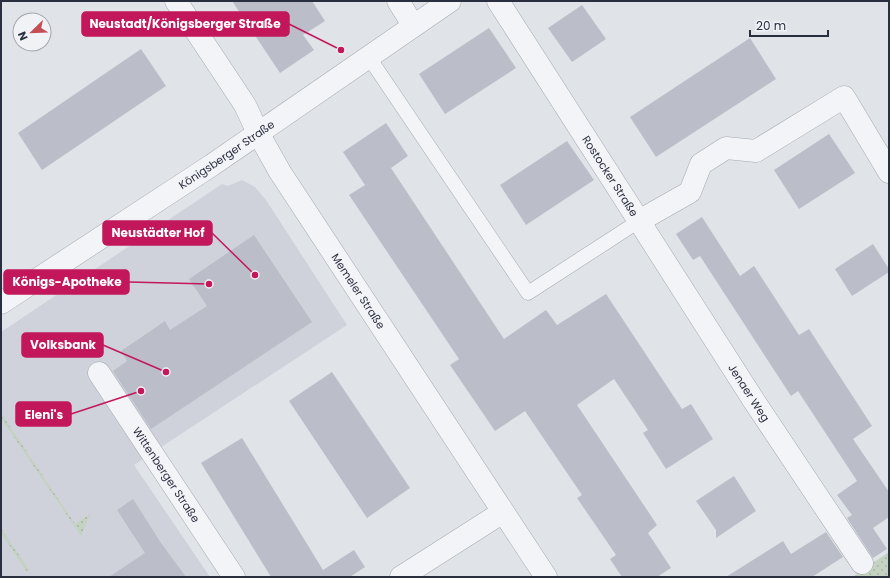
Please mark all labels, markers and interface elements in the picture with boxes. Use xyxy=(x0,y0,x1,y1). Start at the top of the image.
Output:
north arrow xyxy=(12,12,52,52)
callout: Neustadt/Königsberger Straße xyxy=(82,12,289,36)
scale bar xyxy=(750,12,828,38)
text: Neustadt/Königsberger Straße xyxy=(89,15,281,32)
text: 20 m xyxy=(756,17,786,34)
text: N xyxy=(14,29,32,43)
street label: Königsberger Straße xyxy=(175,116,278,193)
street label: Rostocker Straße xyxy=(578,133,642,220)
callout: Neustädter Hof xyxy=(103,221,212,245)
text: Neustädter Hof xyxy=(111,224,205,241)
street label: Memeler Straße xyxy=(328,250,389,332)
callout: Königs-Apotheke xyxy=(4,270,129,294)
text: Königs-Apotheke xyxy=(12,273,122,290)
callout: Volksbank xyxy=(22,333,103,357)
text: Volksbank xyxy=(30,336,97,353)
street label: Jenaer Weg xyxy=(724,361,774,425)
callout: Eleni's xyxy=(16,402,71,426)
text: Eleni's xyxy=(25,406,64,423)
street label: Wittenberger Straße xyxy=(129,424,204,526)

